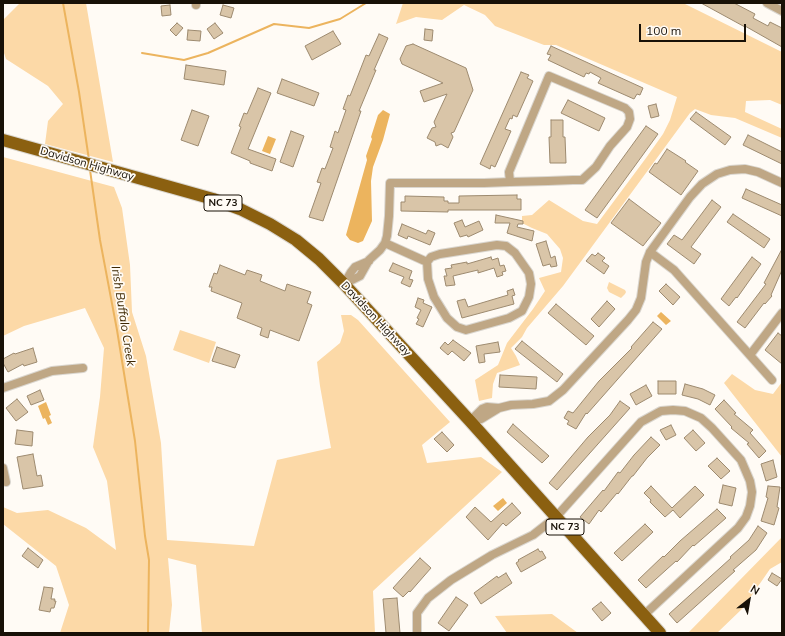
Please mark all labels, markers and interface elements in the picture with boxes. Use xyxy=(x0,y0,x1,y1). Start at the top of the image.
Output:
scale bar xyxy=(641,16,748,42)
text: 100 m xyxy=(646,23,681,38)
street label: Davidson Highway xyxy=(39,144,135,184)
road number: NC 73 xyxy=(204,195,242,211)
water label: Irish Buffalo Creek xyxy=(108,265,138,367)
street label: Davidson Highway xyxy=(338,279,414,359)
road number: NC 73 xyxy=(546,519,584,535)
north arrow xyxy=(729,580,769,620)
text: N xyxy=(748,582,762,598)

